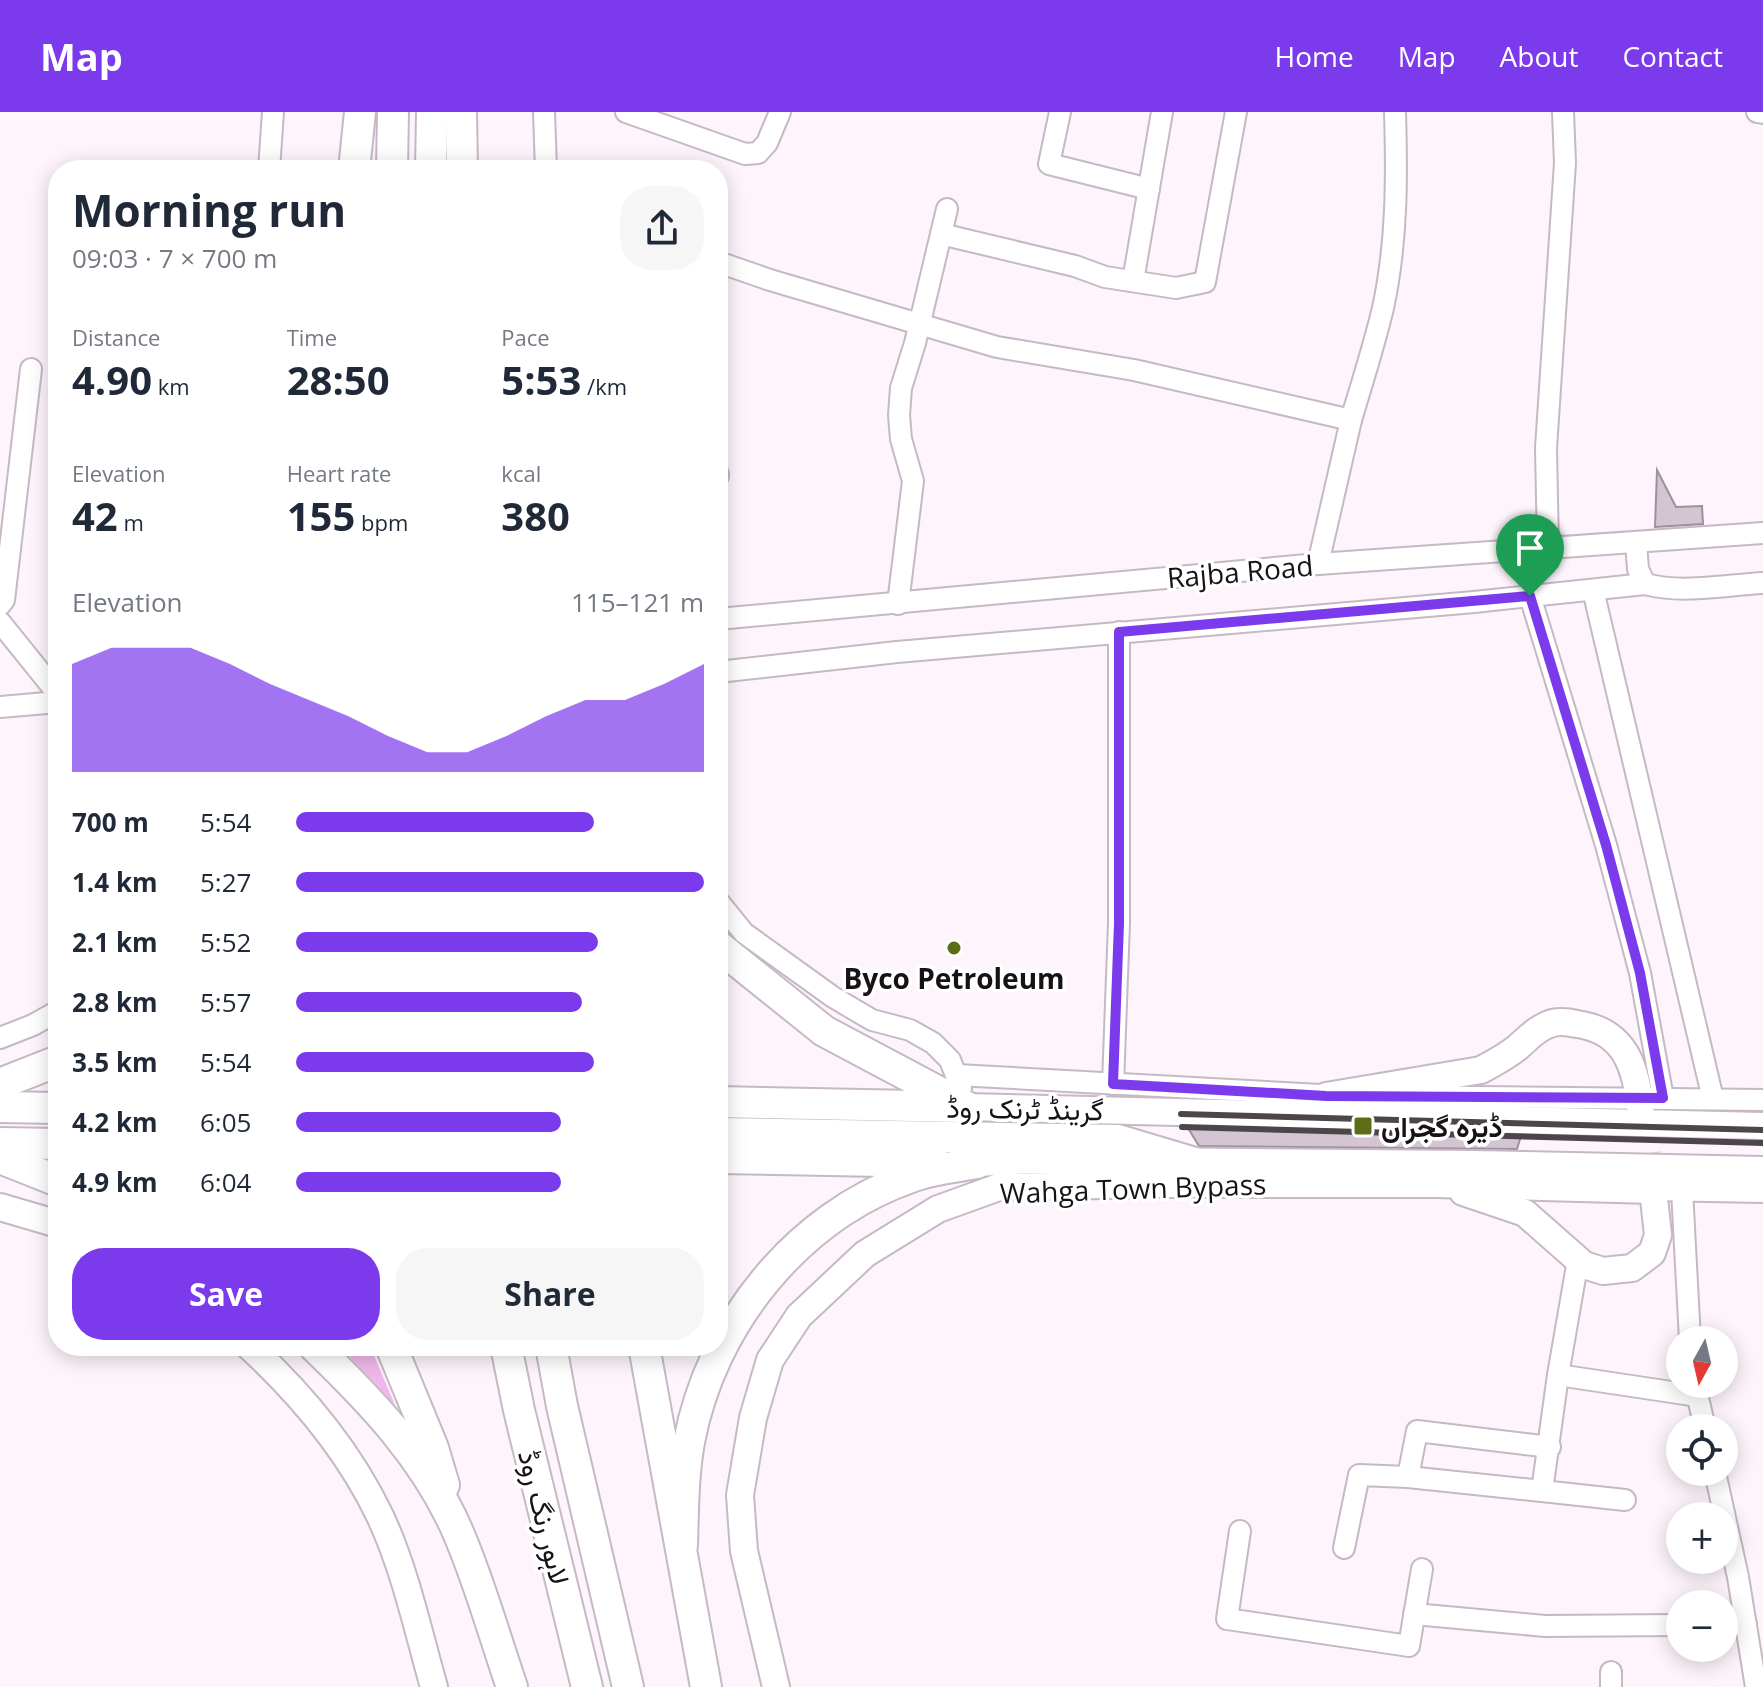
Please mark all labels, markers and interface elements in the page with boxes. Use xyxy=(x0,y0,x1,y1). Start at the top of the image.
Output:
text: Map xyxy=(40,30,123,82)
text: Home xyxy=(1275,37,1354,75)
text: Map xyxy=(1398,37,1456,75)
text: About xyxy=(1500,37,1578,75)
text: Contact xyxy=(1622,37,1723,75)
text: Morning run xyxy=(72,180,346,240)
button: share xyxy=(620,186,704,270)
text: 09:03 · 7 × 700 m xyxy=(72,240,277,276)
text: Distance xyxy=(72,322,160,352)
text: Time xyxy=(287,322,337,352)
text: Pace xyxy=(501,322,550,352)
text: 4.90 xyxy=(72,352,152,407)
text: 28:50 xyxy=(287,352,390,407)
text: 5:53 xyxy=(501,352,581,407)
text: km xyxy=(152,371,190,401)
text: /km xyxy=(581,371,627,401)
text: Elevation xyxy=(72,458,165,488)
text: Heart rate xyxy=(287,458,391,488)
text: kcal xyxy=(501,458,541,488)
text: 42 xyxy=(72,488,118,543)
text: 155 xyxy=(287,488,355,543)
text: 380 xyxy=(501,488,570,543)
text: m xyxy=(118,507,144,537)
text: bpm xyxy=(355,507,408,537)
pin xyxy=(1496,514,1564,596)
icon: arrive xyxy=(1508,526,1552,570)
street label: Rajba Road xyxy=(1165,546,1315,596)
text: Elevation xyxy=(72,584,182,620)
text: 115–121 m xyxy=(571,584,704,620)
text: 700 m xyxy=(72,804,149,840)
text: 5:54 xyxy=(200,804,251,840)
text: 1.4 km xyxy=(72,864,158,900)
text: 5:27 xyxy=(200,864,251,900)
text: 2.1 km xyxy=(72,924,158,960)
text: 5:52 xyxy=(200,924,251,960)
marker: Byco Petroleum xyxy=(945,939,963,957)
place label: Byco Petroleum xyxy=(843,959,1065,997)
text: 2.8 km xyxy=(72,984,158,1020)
text: 5:57 xyxy=(200,984,251,1020)
text: 3.5 km xyxy=(72,1044,158,1080)
text: 5:54 xyxy=(200,1044,251,1080)
street label: گرینڈ ٹرنک روڈ xyxy=(946,1088,1104,1128)
text: 4.2 km xyxy=(72,1104,158,1140)
text: 6:05 xyxy=(200,1104,251,1140)
place label: ڈیرہ گجراں xyxy=(1381,1107,1502,1145)
marker: ڈیرہ گجراں xyxy=(1352,1115,1374,1137)
text: 4.9 km xyxy=(72,1164,158,1200)
text: 6:04 xyxy=(200,1164,251,1200)
street label: Wahga Town Bypass xyxy=(999,1164,1267,1212)
button: Save xyxy=(72,1248,380,1340)
button: Share xyxy=(396,1248,704,1340)
north arrow xyxy=(1666,1326,1738,1398)
map controls xyxy=(1666,1326,1738,1662)
button: locate xyxy=(1666,1414,1738,1486)
street label: لاہور رنگ روڈ xyxy=(509,1446,580,1589)
button: + xyxy=(1666,1502,1738,1574)
button: − xyxy=(1666,1590,1738,1662)

